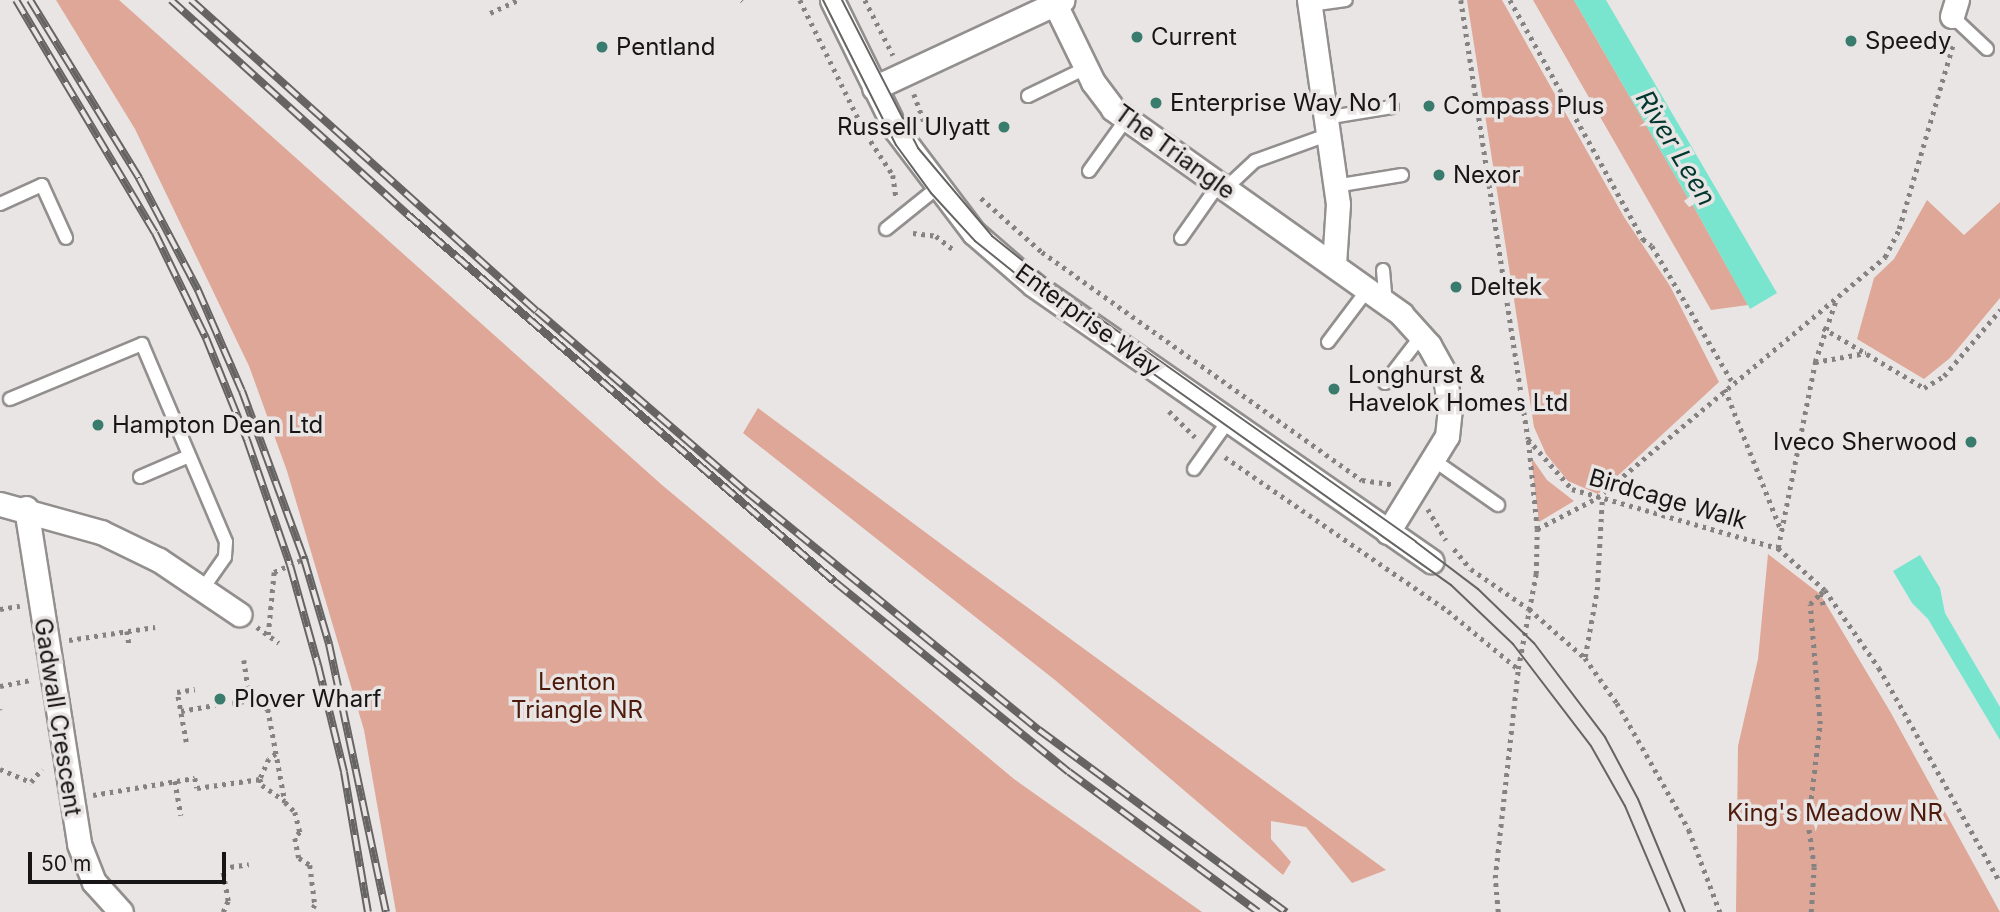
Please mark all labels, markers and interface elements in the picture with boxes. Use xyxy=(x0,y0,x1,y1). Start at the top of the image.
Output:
place label: Current xyxy=(1151,23,1237,51)
place label: Speedy xyxy=(1865,27,1951,55)
marker: Current xyxy=(1129,29,1145,45)
place label: Pentland xyxy=(616,33,715,61)
marker: Speedy xyxy=(1843,33,1859,49)
marker: Pentland xyxy=(594,39,610,55)
water label: River Leen xyxy=(1629,85,1723,211)
place label: Enterprise Way No 1 xyxy=(1170,89,1398,117)
place label: Compass Plus xyxy=(1443,92,1604,120)
marker: Enterprise Way No 1 xyxy=(1148,95,1164,111)
marker: Compass Plus xyxy=(1421,98,1437,114)
street label: The Triangle xyxy=(1109,99,1241,205)
place label: Russell Ulyatt xyxy=(837,113,990,141)
marker: Russell Ulyatt xyxy=(996,119,1012,135)
place label: Nexor xyxy=(1453,161,1521,189)
marker: Nexor xyxy=(1431,167,1447,183)
street label: Enterprise Way xyxy=(1010,258,1166,382)
place label: Deltek xyxy=(1470,273,1542,301)
marker: Deltek xyxy=(1448,279,1464,295)
place label: Longhurst & Havelok Homes Ltd xyxy=(1348,361,1568,417)
marker: Longhurst & Havelok Homes Ltd xyxy=(1326,381,1342,397)
place label: Hampton Dean Ltd xyxy=(112,411,323,439)
marker: Hampton Dean Ltd xyxy=(90,417,106,433)
place label: Iveco Sherwood xyxy=(1773,428,1957,456)
marker: Iveco Sherwood xyxy=(1963,434,1979,450)
street label: Birdcage Walk xyxy=(1586,463,1750,535)
street label: Gadwall Crescent xyxy=(28,616,88,818)
park label: Lenton Triangle NR xyxy=(511,668,643,724)
place label: Plover Wharf xyxy=(234,685,381,713)
marker: Plover Wharf xyxy=(212,691,228,707)
park label: King's Meadow NR xyxy=(1727,799,1943,827)
scale bar xyxy=(32,838,229,882)
text: 50 m xyxy=(41,851,91,876)

